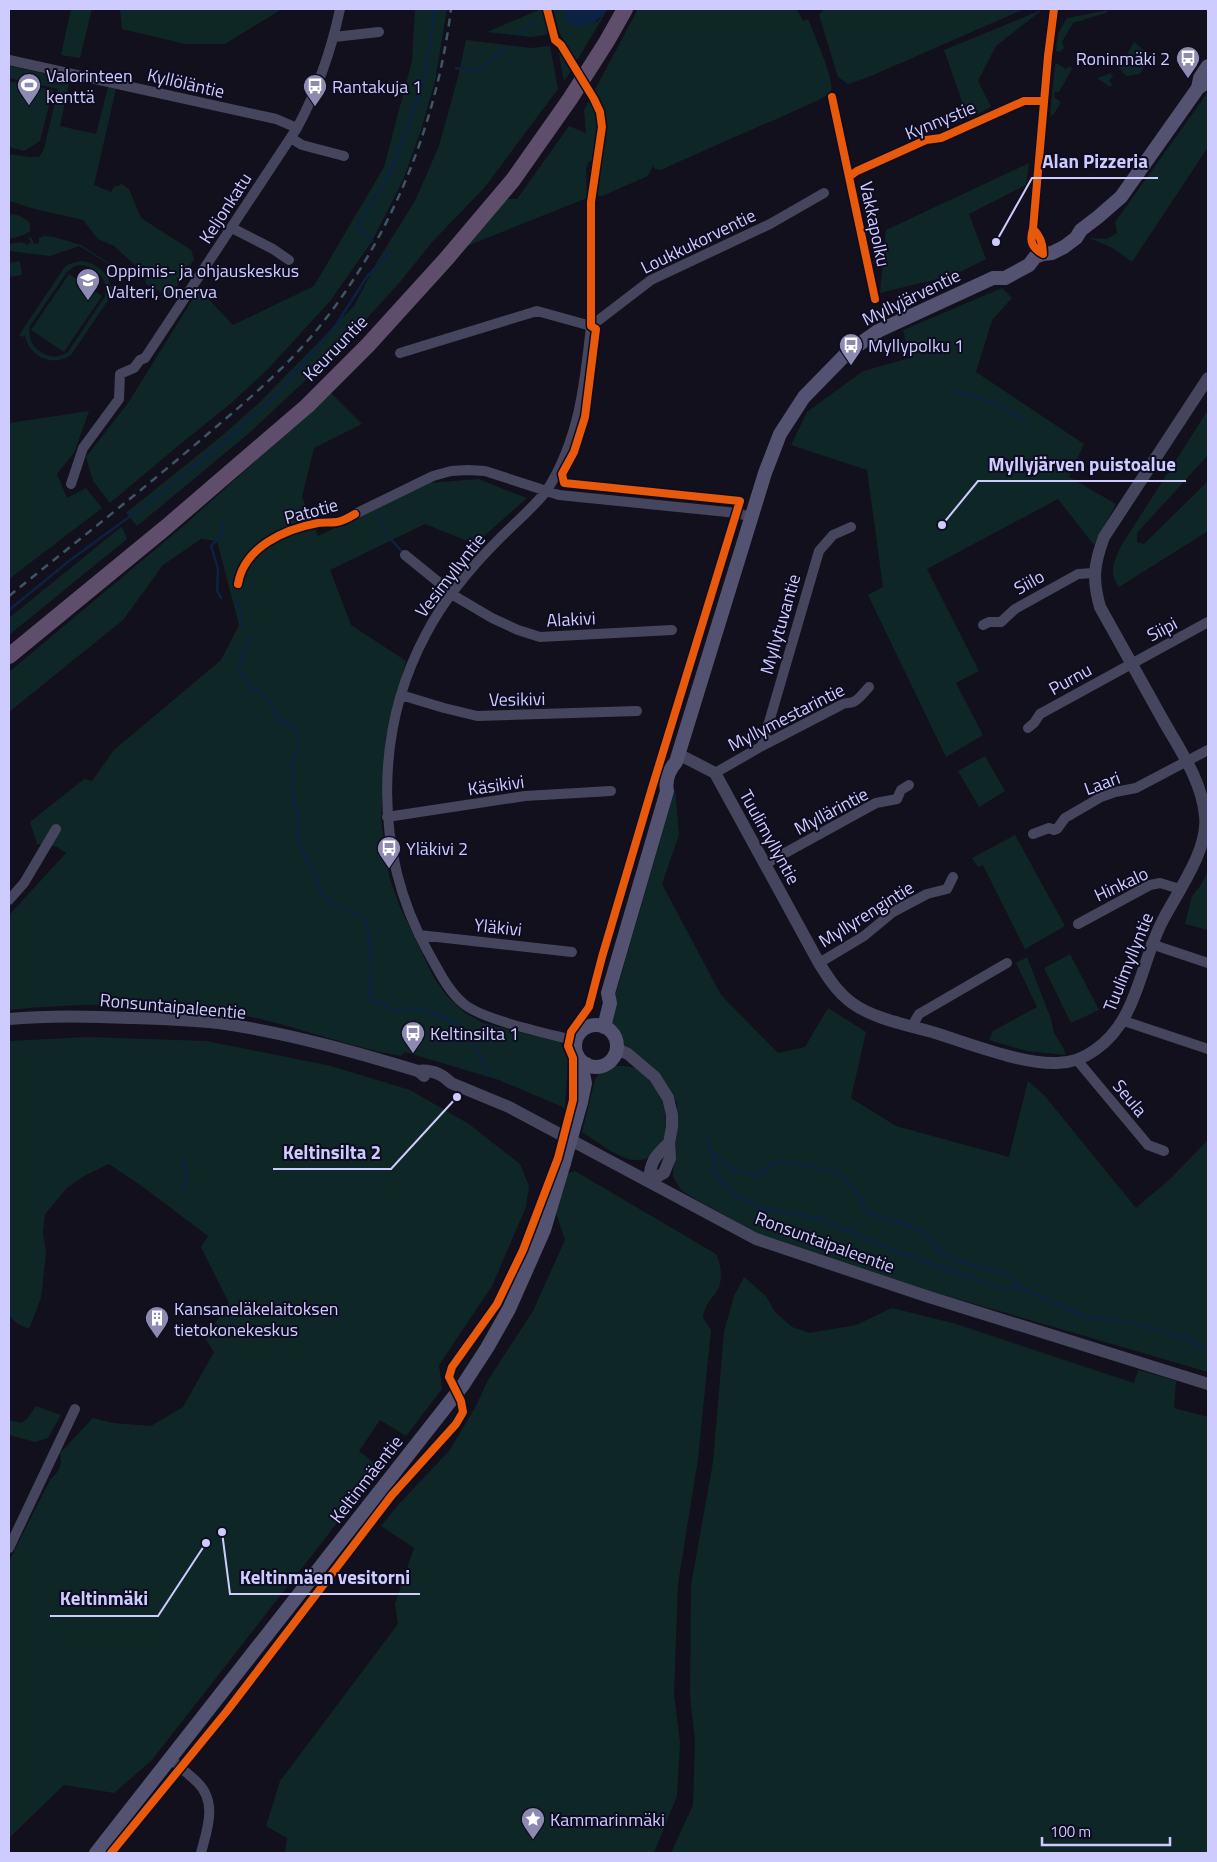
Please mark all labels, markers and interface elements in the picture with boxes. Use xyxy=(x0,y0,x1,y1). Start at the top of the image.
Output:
place label: Roninmäki 2 xyxy=(1076,45,1170,72)
bus stop icon: Roninmäki 2 xyxy=(1175,45,1201,79)
street label: Kyllöläntie xyxy=(145,61,227,105)
place label: Valorinteen kenttä xyxy=(46,62,133,110)
sports icon: Valorinteen kenttä xyxy=(16,72,42,106)
bus stop icon: Rantakuja 1 xyxy=(302,73,328,107)
place label: Rantakuja 1 xyxy=(332,73,422,100)
street label: Kynnystie xyxy=(901,94,979,146)
callout: Alan Pizzeria xyxy=(1032,144,1158,178)
text: Alan Pizzeria xyxy=(1042,146,1148,175)
street label: Keljonkatu xyxy=(192,167,258,249)
street label: Vakkapolku xyxy=(853,179,897,269)
street label: Loukkukorventie xyxy=(636,201,760,281)
place label: Oppimis- ja ohjauskeskus Valteri, Onerva xyxy=(106,257,299,305)
street label: Myllyjärventie xyxy=(857,262,965,332)
school or university icon: Oppimis- ja ohjauskeskus Valteri, Onerva xyxy=(75,267,101,301)
street label: Keuruuntie xyxy=(296,309,374,387)
bus stop icon: Myllypolku 1 xyxy=(838,332,864,366)
place label: Myllypolku 1 xyxy=(868,332,964,359)
callout: Myllyjärven puistoalue xyxy=(978,447,1186,481)
text: Myllyjärven puistoalue xyxy=(988,449,1176,478)
street label: Patotie xyxy=(281,491,341,531)
street label: Vesimyllyntie xyxy=(408,527,492,623)
street label: Siilo xyxy=(1009,563,1049,601)
street label: Myllytuvantie xyxy=(753,571,807,677)
street label: Alakivi xyxy=(546,604,596,634)
street label: Siipi xyxy=(1142,610,1182,648)
street label: Purnu xyxy=(1043,656,1097,702)
street label: Myllymestarintie xyxy=(723,676,849,758)
street label: Vesikivi xyxy=(489,685,545,713)
street label: Laari xyxy=(1080,764,1124,802)
street label: Käsikivi xyxy=(466,768,526,802)
street label: Myllärintie xyxy=(789,780,873,842)
street label: Tuulimyllyntie xyxy=(733,785,807,889)
bus stop icon: Yläkivi 2 xyxy=(376,835,402,869)
place label: Yläkivi 2 xyxy=(406,835,468,862)
street label: Hinkalo xyxy=(1089,860,1153,908)
street label: Myllyrengintie xyxy=(813,874,919,954)
street label: Tuulimyllyntie xyxy=(1096,908,1160,1016)
street label: Yläkivi xyxy=(473,911,523,943)
street label: Ronsuntaipaleentie xyxy=(99,986,247,1026)
bus stop icon: Keltinsilta 1 xyxy=(400,1020,426,1054)
place label: Keltinsilta 1 xyxy=(430,1020,519,1047)
street label: Seula xyxy=(1106,1073,1154,1123)
callout: Keltinsilta 2 xyxy=(273,1135,391,1169)
text: Keltinsilta 2 xyxy=(283,1137,381,1166)
street label: Ronsuntaipaleentie xyxy=(751,1204,899,1280)
place label: Kansaneläkelaitoksen tietokonekeskus xyxy=(174,1295,338,1343)
building icon: Kansaneläkelaitoksen tietokonekeskus xyxy=(144,1305,170,1339)
street label: Keltinmäentie xyxy=(323,1429,409,1529)
callout: Keltinmäen vesitorni xyxy=(230,1560,420,1594)
text: Keltinmäen vesitorni xyxy=(240,1562,410,1591)
callout: Keltinmäki xyxy=(50,1582,158,1616)
text: Keltinmäki xyxy=(60,1583,148,1612)
place icon: Kammarinmäki xyxy=(520,1806,546,1840)
place label: Kammarinmäki xyxy=(550,1806,665,1833)
scale bar xyxy=(1042,1814,1170,1846)
text: 100 m xyxy=(1050,1820,1091,1843)

